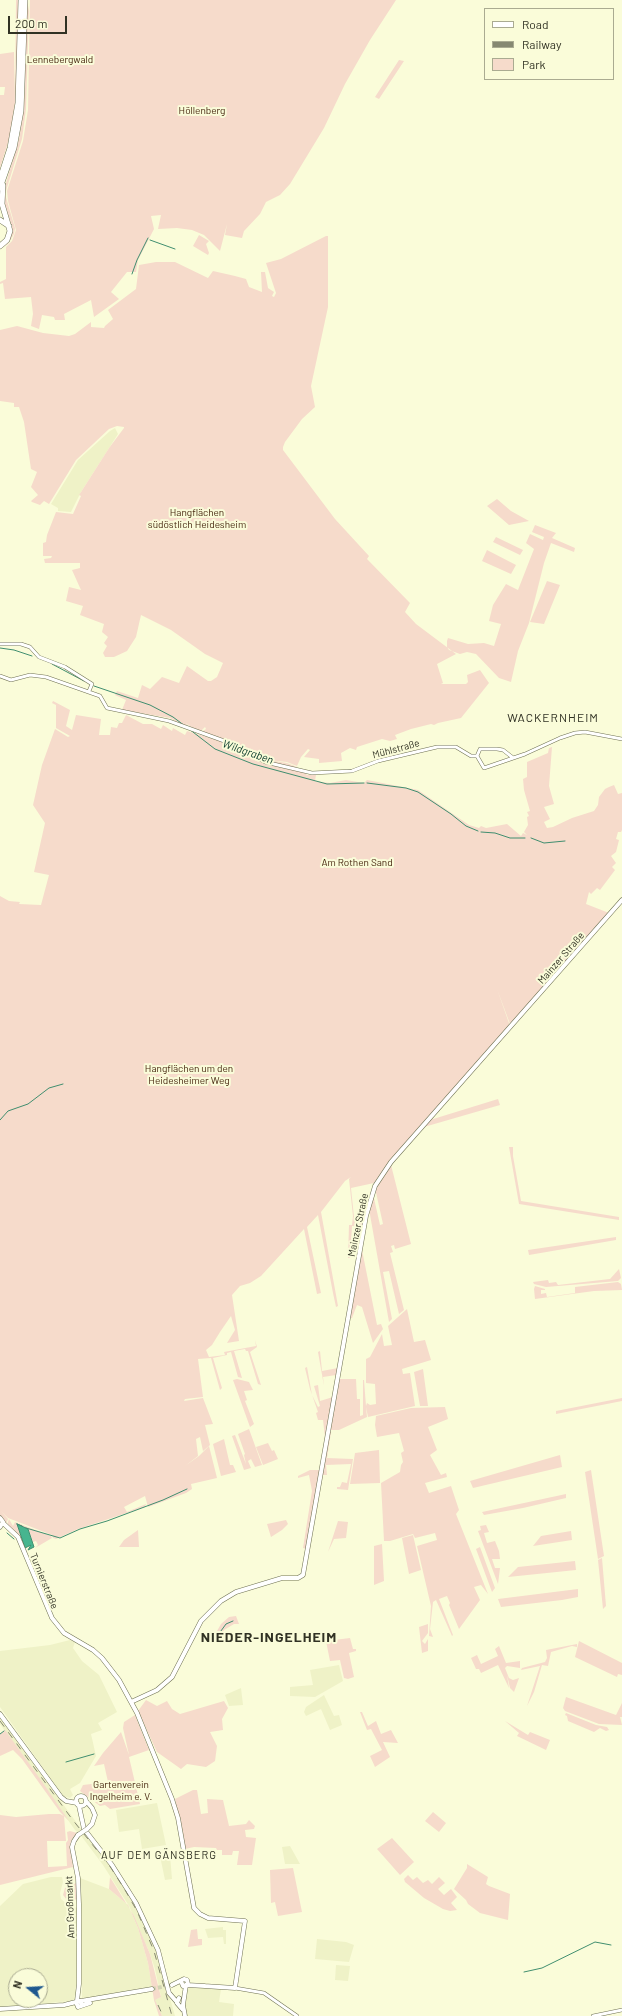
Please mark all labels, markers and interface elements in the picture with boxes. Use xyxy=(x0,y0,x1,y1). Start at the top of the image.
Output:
scale bar xyxy=(10,8,69,34)
legend xyxy=(484,8,614,80)
text: 200 m xyxy=(15,16,47,30)
text: Road xyxy=(522,17,549,31)
text: Railway xyxy=(522,37,561,51)
park label: Lennebergwald xyxy=(27,54,93,66)
text: Park xyxy=(522,57,546,71)
park label: Höllenberg xyxy=(179,105,225,117)
park label: Hangflächen südöstlich Heidesheim xyxy=(148,507,246,530)
district label: WACKERNHEIM xyxy=(507,711,599,725)
water label: Wildgraben xyxy=(221,737,275,767)
street label: Mühlstraße xyxy=(371,737,421,761)
park label: Am Rothen Sand xyxy=(321,857,393,869)
street label: Mainzer Straße xyxy=(535,930,587,986)
park label: Hangflächen um den Heidesheimer Weg xyxy=(145,1063,233,1086)
street label: Mainzer Straße xyxy=(345,1192,371,1258)
street label: Turnierstraße xyxy=(27,1551,61,1611)
district label: NIEDER-INGELHEIM xyxy=(201,1629,337,1645)
park label: Gartenverein Ingelheim e. V. xyxy=(90,1779,152,1802)
district label: AUF DEM GÄNSBERG xyxy=(101,1848,217,1862)
street label: Am Großmarkt xyxy=(63,1875,77,1939)
north arrow xyxy=(8,1968,48,2008)
text: N xyxy=(10,1979,24,1990)

